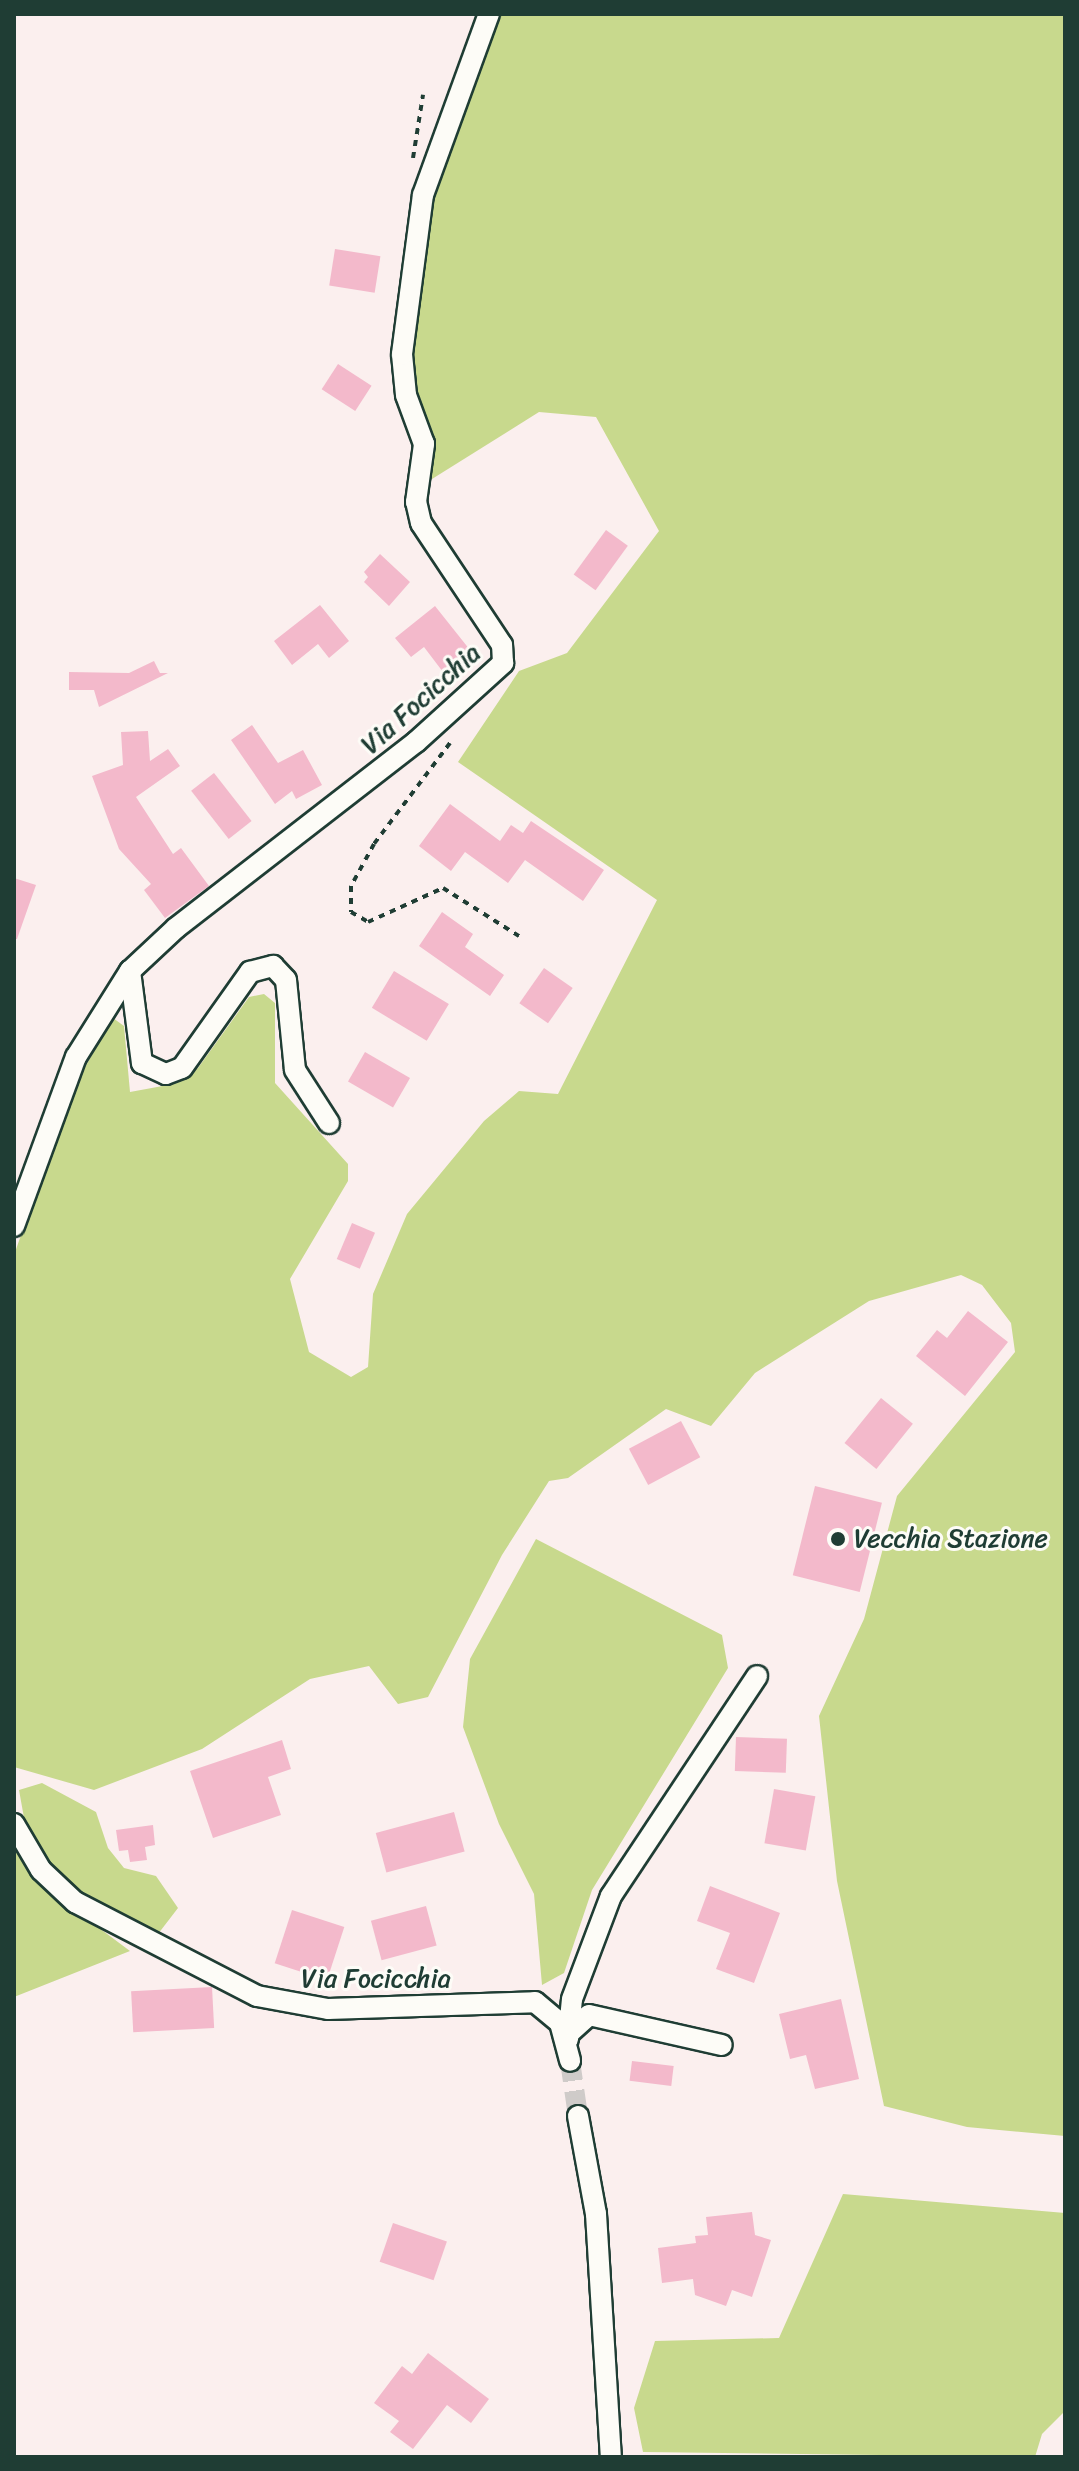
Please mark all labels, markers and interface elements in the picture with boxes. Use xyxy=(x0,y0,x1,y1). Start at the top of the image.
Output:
street label: Via Focicchia xyxy=(355,637,487,761)
place label: Vecchia Stazione xyxy=(854,1523,1048,1555)
marker: Vecchia Stazione xyxy=(829,1530,847,1548)
street label: Via Focicchia xyxy=(301,1963,451,1995)

